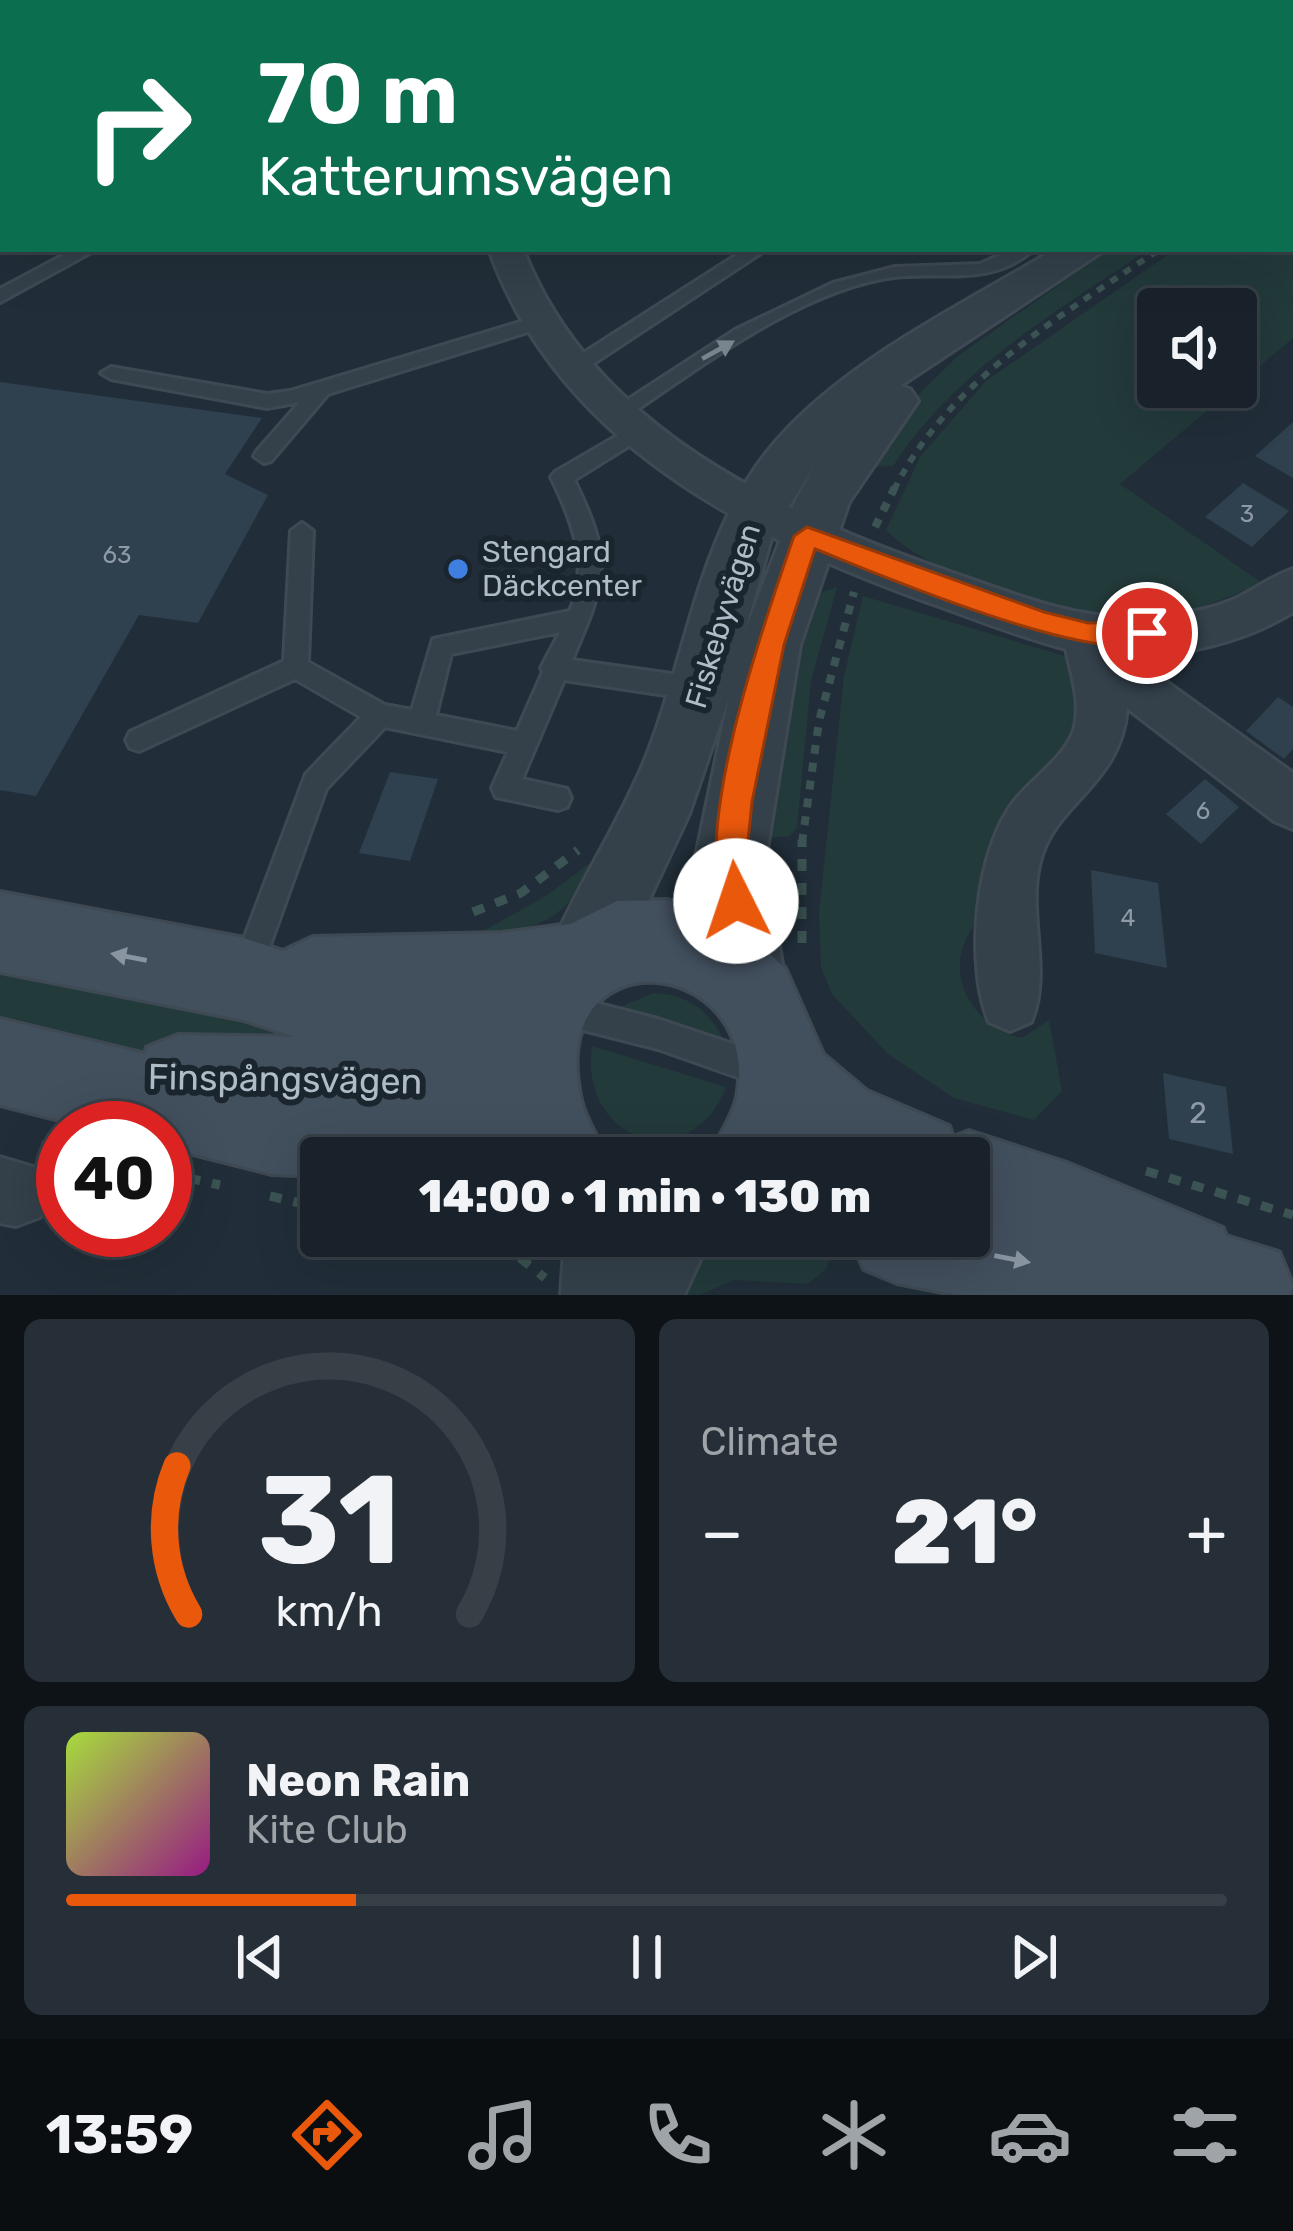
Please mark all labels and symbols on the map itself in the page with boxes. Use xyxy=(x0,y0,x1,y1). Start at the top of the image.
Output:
one-way arrow xyxy=(701,340,736,361)
house number: 3 xyxy=(1240,500,1254,528)
street label: Fiskebyvägen xyxy=(678,519,768,713)
place label: Stengard Däckcenter xyxy=(482,534,642,604)
house number: 63 xyxy=(103,541,131,569)
marker: Stengard Däckcenter xyxy=(445,556,471,582)
pin xyxy=(1096,582,1198,684)
house number: 6 xyxy=(1196,797,1210,825)
position arrow xyxy=(673,838,799,964)
house number: 4 xyxy=(1121,904,1136,932)
one-way arrow xyxy=(109,947,147,966)
street label: Finspångsvägen xyxy=(147,1055,423,1103)
house number: 2 xyxy=(1189,1095,1207,1131)
speed limit sign: 40 xyxy=(36,1101,192,1257)
one-way arrow xyxy=(994,1250,1031,1269)

